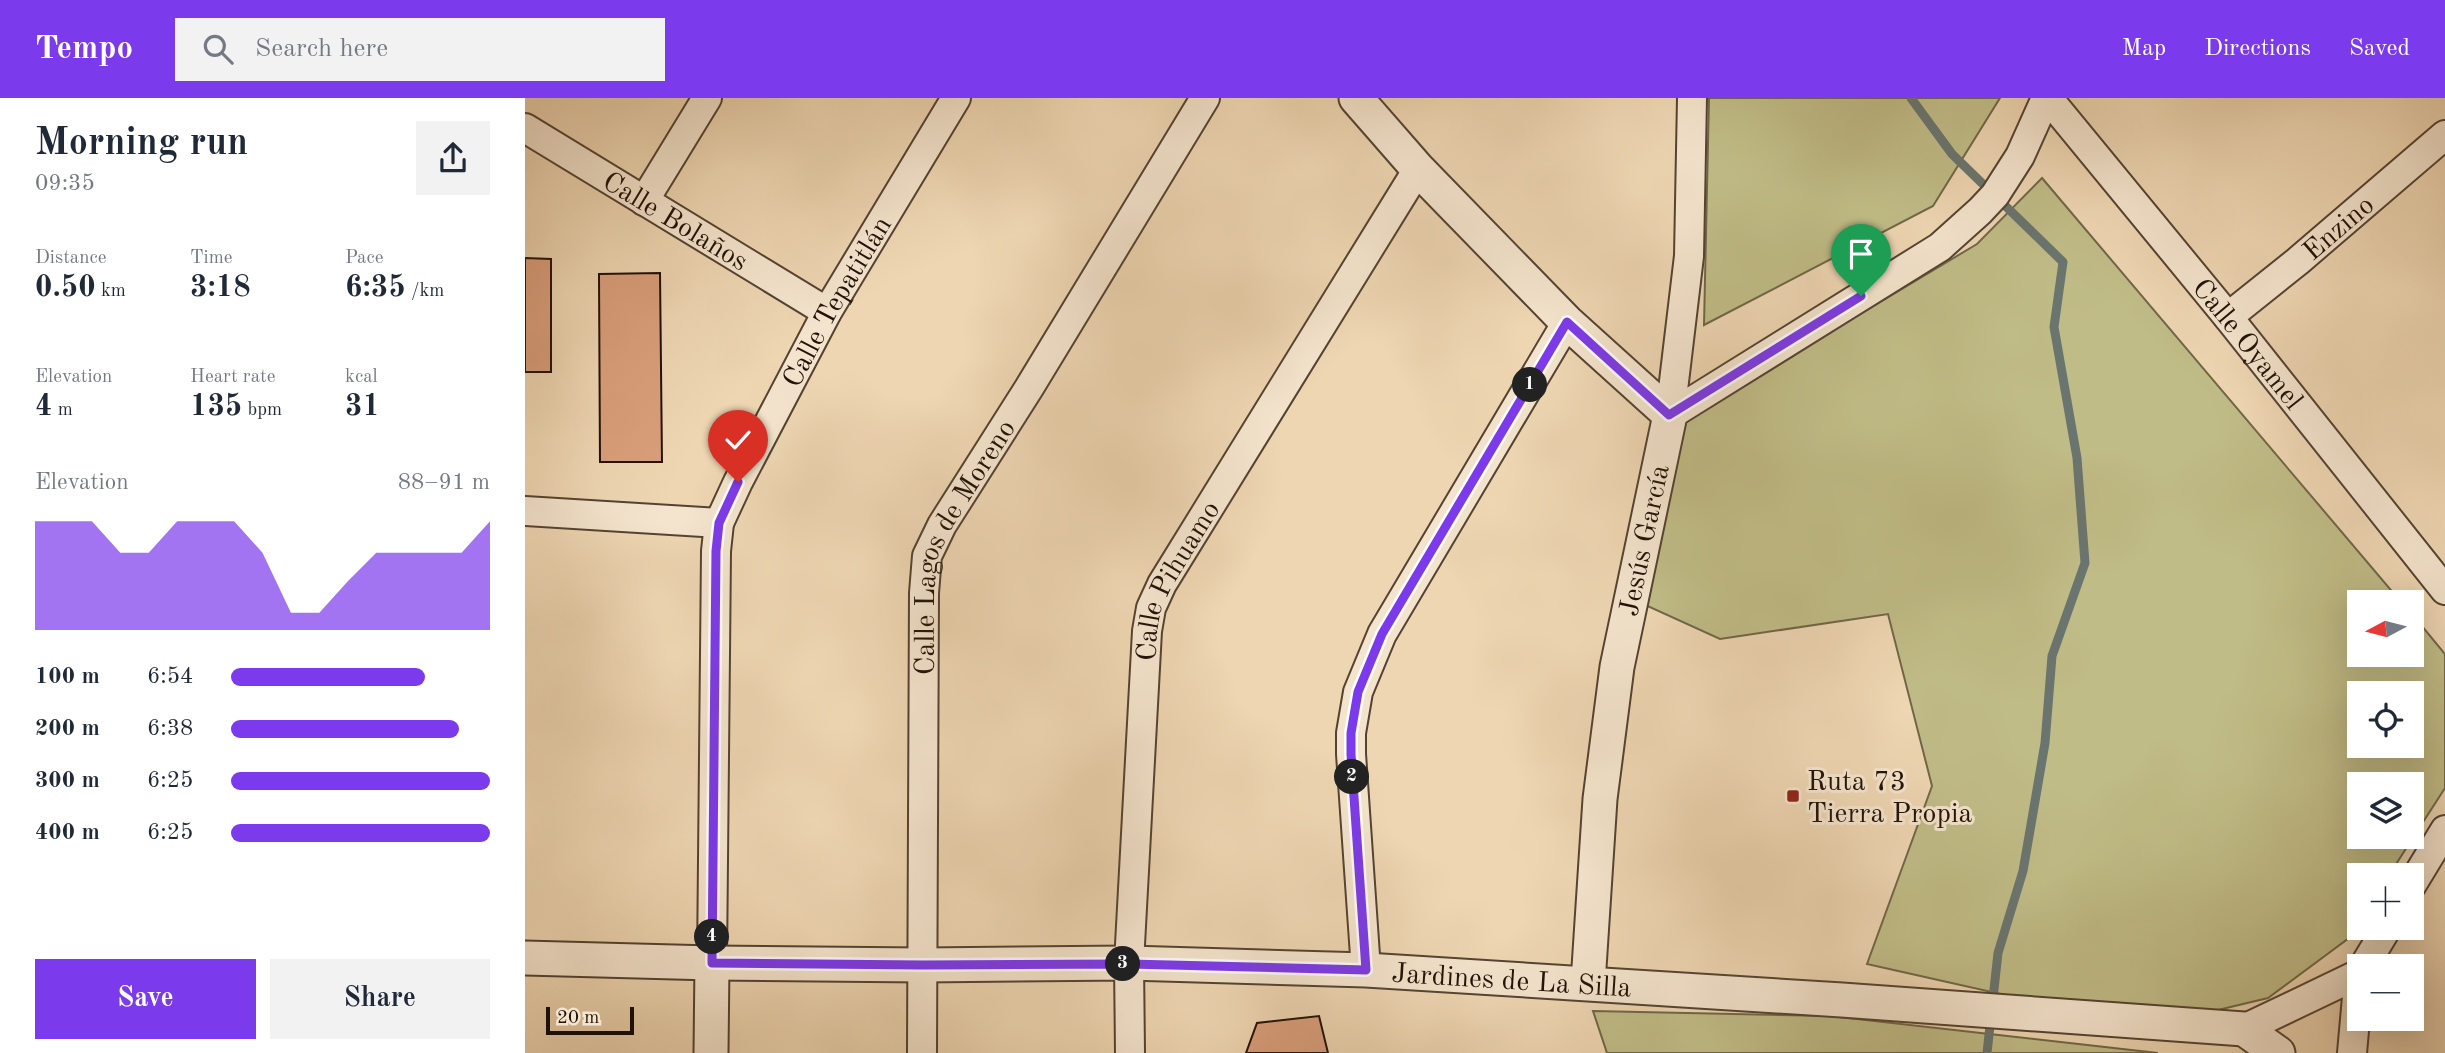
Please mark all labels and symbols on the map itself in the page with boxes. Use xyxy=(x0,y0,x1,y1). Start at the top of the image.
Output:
street label: Calle Bolaños xyxy=(597,168,752,277)
street label: Enzino xyxy=(2299,191,2380,267)
street label: Calle Tepatitlán xyxy=(779,213,898,393)
pin xyxy=(1831,224,1891,296)
street label: Calle Oyamel xyxy=(2186,275,2307,416)
pin: 1 xyxy=(1513,368,1548,402)
pin xyxy=(708,410,768,482)
street label: Calle Lagos de Moreno xyxy=(913,416,1022,675)
street label: Jesús García xyxy=(1616,462,1676,619)
street label: Calle Pihuamo xyxy=(1134,497,1227,662)
north arrow xyxy=(2347,590,2424,667)
pin: 2 xyxy=(1335,760,1369,794)
place label: Ruta 73 Tierra Propia xyxy=(1807,769,1973,829)
marker: Ruta 73 Tierra Propia xyxy=(1785,788,1801,804)
pin: 4 xyxy=(695,920,729,954)
pin: 3 xyxy=(1105,946,1141,982)
street label: Jardines de La Silla xyxy=(1391,961,1632,1004)
scale bar xyxy=(546,1004,633,1036)

